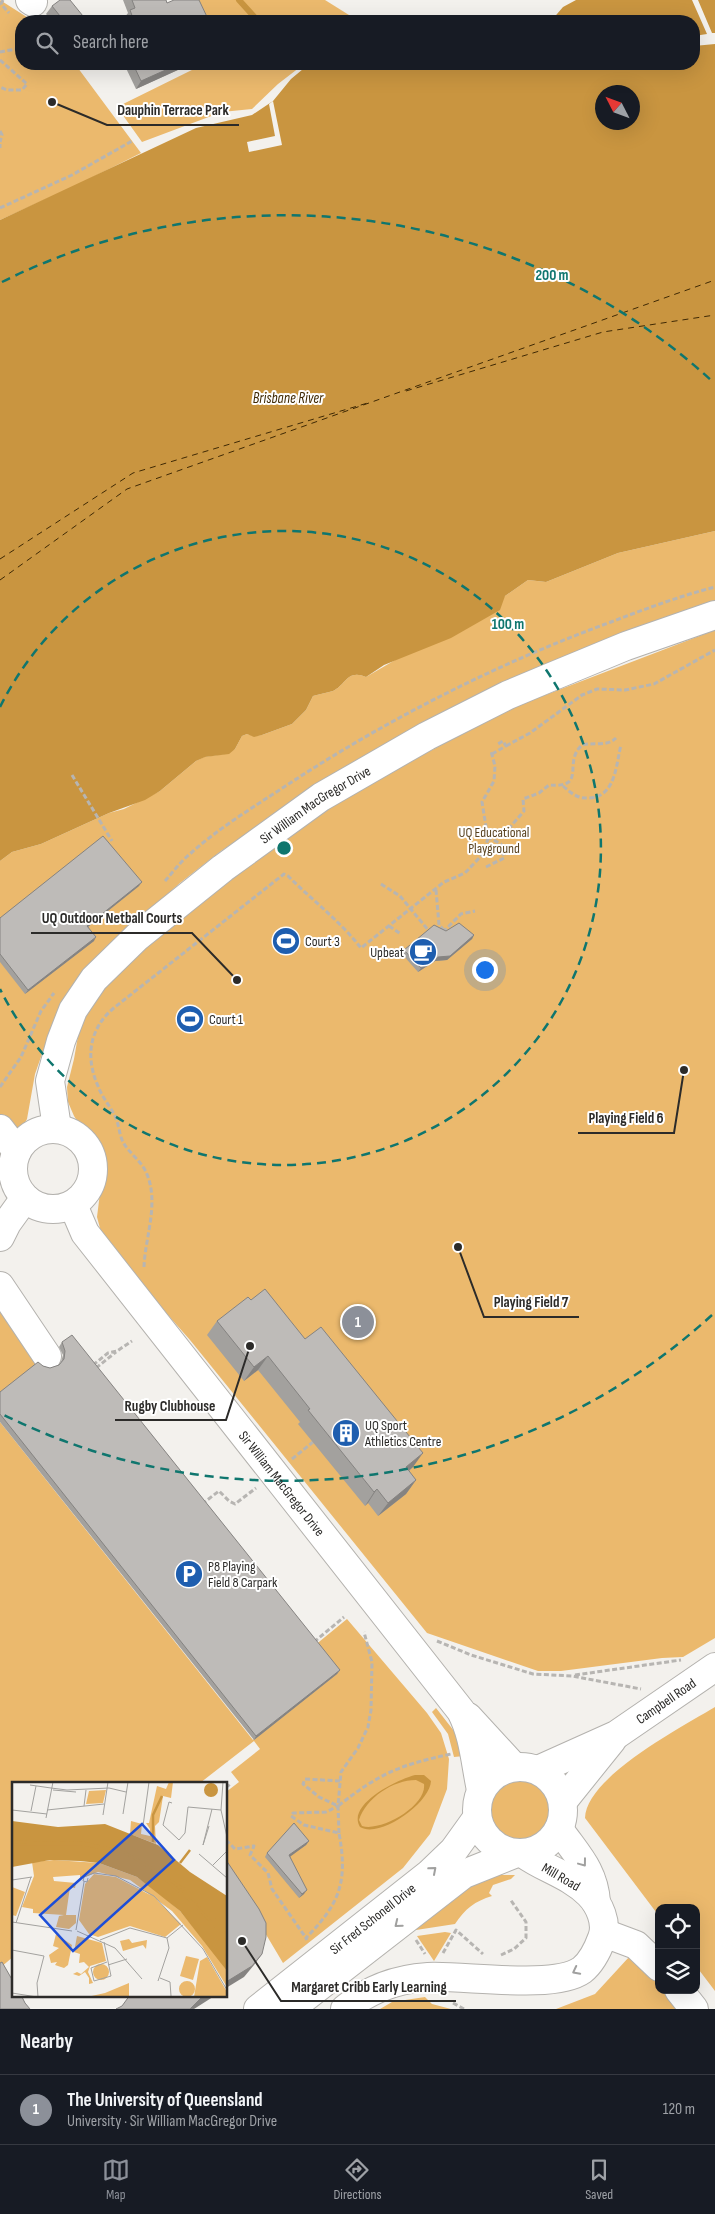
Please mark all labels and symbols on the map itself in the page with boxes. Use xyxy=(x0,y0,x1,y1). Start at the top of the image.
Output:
north arrow xyxy=(595,85,640,130)
callout: Dauphin Terrace Park xyxy=(107,95,239,125)
text: Dauphin Terrace Park xyxy=(117,101,229,120)
text: 200 m xyxy=(535,266,569,285)
water label: Brisbane River xyxy=(253,389,324,408)
text: 100 m xyxy=(492,615,524,634)
street label: Sir William MacGregor Drive xyxy=(256,762,373,847)
park label: UQ Educational Playground xyxy=(459,824,529,857)
centre of rings xyxy=(275,839,293,857)
callout: UQ Outdoor Netball Courts xyxy=(31,903,192,933)
text: UQ Outdoor Netball Courts xyxy=(42,909,182,928)
sports icon: Court 3 xyxy=(271,926,301,956)
place label: Court 3 xyxy=(305,933,340,950)
cafe icon: Upbeat xyxy=(408,937,438,967)
place label: Upbeat xyxy=(370,944,404,961)
your location xyxy=(472,957,498,983)
sports icon: Court 1 xyxy=(175,1004,205,1034)
place label: Court 1 xyxy=(209,1011,243,1028)
callout: Playing Field 6 xyxy=(578,1103,674,1133)
text: Playing Field 6 xyxy=(588,1109,664,1128)
callout: Playing Field 7 xyxy=(484,1287,579,1317)
text: Playing Field 7 xyxy=(494,1293,569,1312)
pin: 1 xyxy=(342,1303,374,1341)
callout: Rugby Clubhouse xyxy=(115,1390,226,1420)
text: Rugby Clubhouse xyxy=(125,1397,215,1416)
place label: UQ Sport Athletics Centre xyxy=(364,1417,441,1450)
building icon: UQ Sport Athletics Centre xyxy=(331,1418,361,1448)
street label: Sir William MacGregor Drive xyxy=(235,1427,329,1539)
place label: P8 Playing Field 8 Carpark xyxy=(208,1558,278,1591)
parking icon: P8 Playing Field 8 Carpark xyxy=(174,1559,204,1589)
street label: Campbell Road xyxy=(633,1674,699,1727)
inset map xyxy=(12,1782,228,1996)
one-way arrow xyxy=(578,1857,586,1866)
street label: Mill Road xyxy=(539,1859,583,1895)
one-way arrow xyxy=(428,1867,437,1876)
street label: Sir Fred Schonell Drive xyxy=(326,1879,419,1958)
one-way arrow xyxy=(395,1918,404,1926)
one-way arrow xyxy=(573,1964,582,1974)
callout: Margaret Cribb Early Learning xyxy=(281,1971,456,2001)
text: Margaret Cribb Early Learning xyxy=(291,1978,447,1997)

